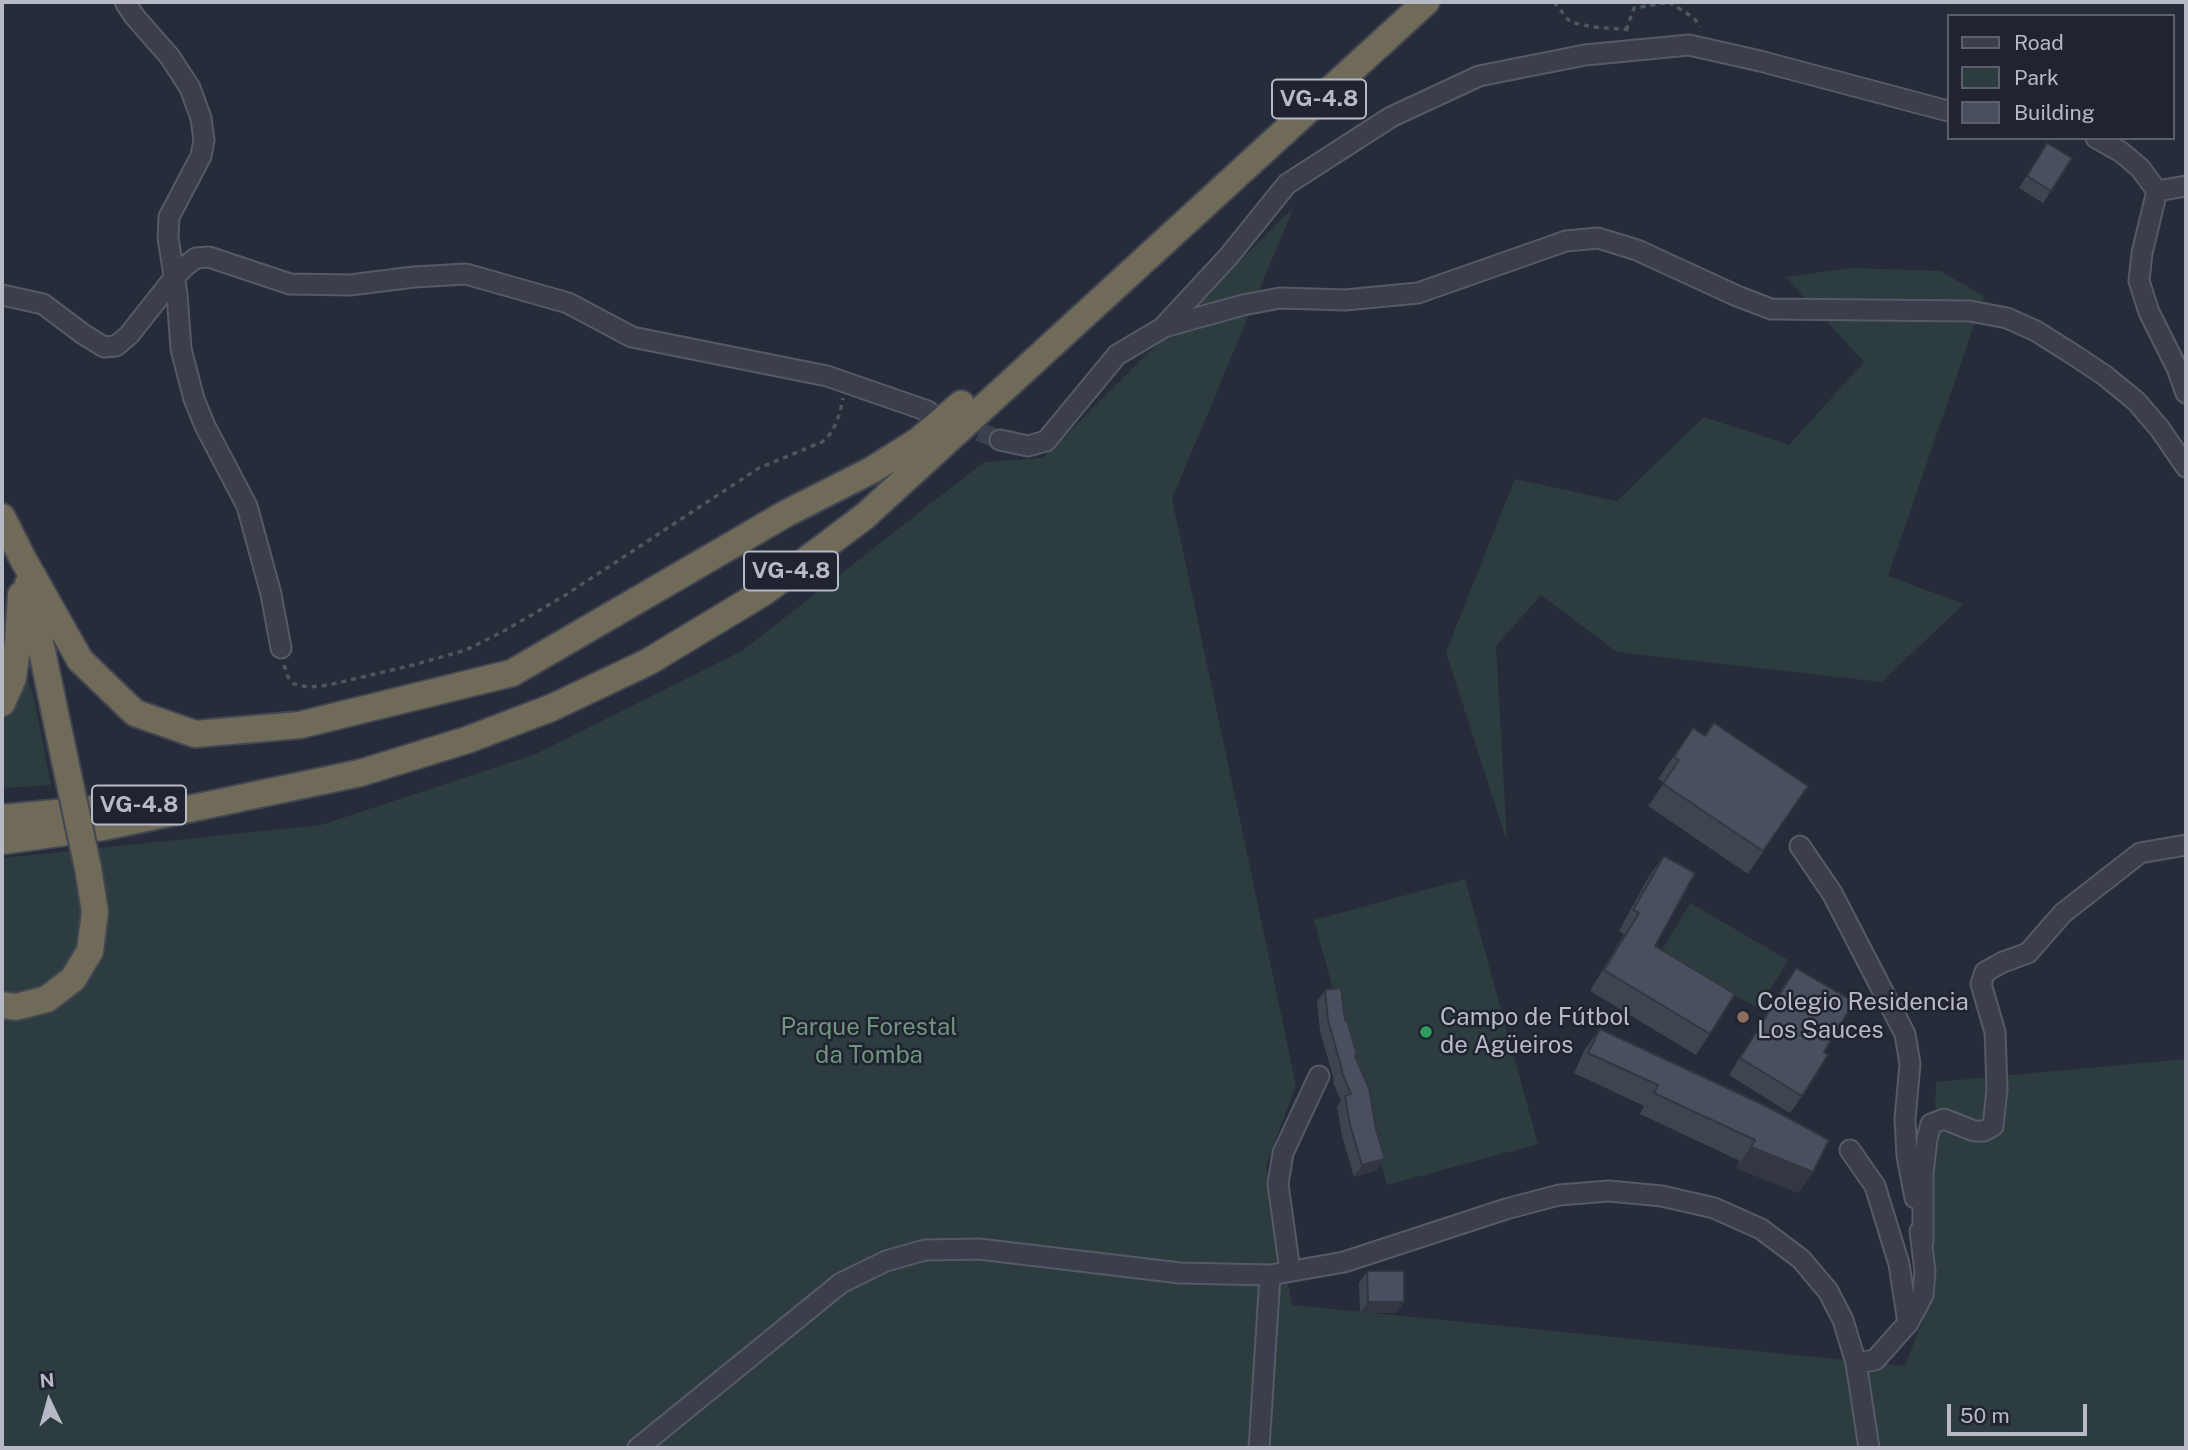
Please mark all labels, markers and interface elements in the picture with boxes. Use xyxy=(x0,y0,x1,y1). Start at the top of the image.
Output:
legend xyxy=(1946,14,2174,140)
text: Road xyxy=(2014,30,2064,55)
text: Park xyxy=(2014,65,2059,90)
road number: VG-4.8 xyxy=(1272,80,1366,118)
text: Building xyxy=(2014,100,2095,125)
road number: VG-4.8 xyxy=(744,552,838,590)
road number: VG-4.8 xyxy=(92,786,186,824)
place label: Colegio Residencia Los Sauces xyxy=(1757,989,1969,1045)
place label: Campo de Fútbol de Agüeiros xyxy=(1440,1004,1630,1060)
marker: Colegio Residencia Los Sauces xyxy=(1735,1009,1751,1025)
park label: Parque Forestal da Tomba xyxy=(780,1014,958,1070)
marker: Campo de Fútbol de Agüeiros xyxy=(1418,1024,1434,1040)
north arrow xyxy=(14,1366,84,1436)
text: N xyxy=(39,1368,56,1392)
scale bar xyxy=(1950,1390,2090,1434)
text: 50 m xyxy=(1960,1403,2010,1428)

